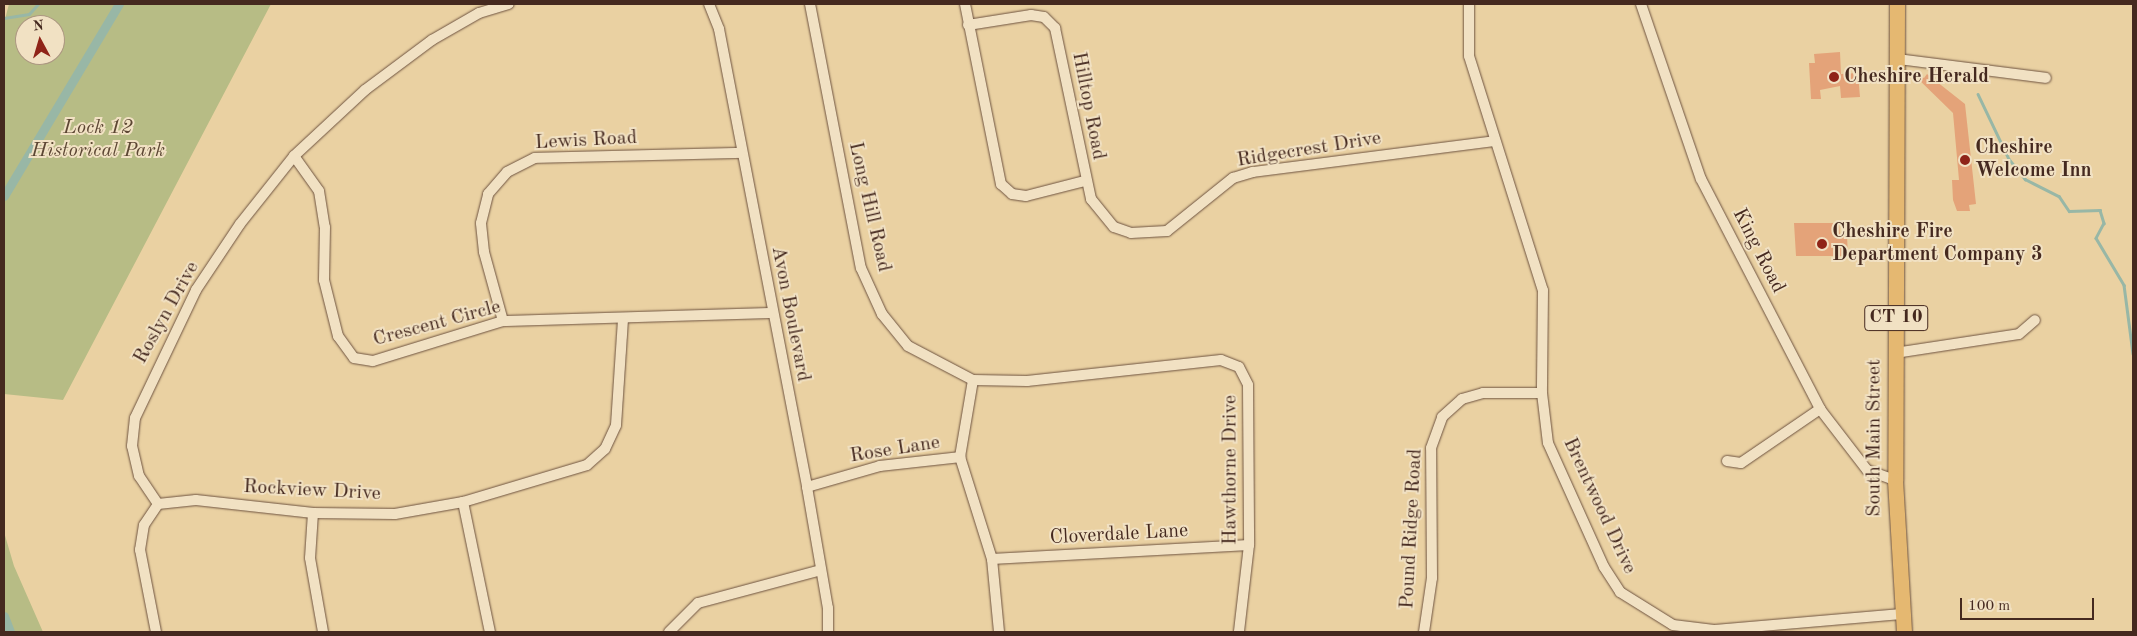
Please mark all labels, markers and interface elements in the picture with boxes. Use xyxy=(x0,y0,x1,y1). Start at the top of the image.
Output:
north arrow xyxy=(15,15,65,65)
text: N xyxy=(32,19,45,34)
street label: Hilltop Road xyxy=(1066,50,1110,162)
place label: Cheshire Herald xyxy=(1844,65,1989,89)
marker: Cheshire Herald xyxy=(1828,71,1840,83)
park label: Lock 12 Historical Park xyxy=(31,116,165,163)
street label: Lewis Road xyxy=(534,126,638,156)
street label: Ridgecrest Drive xyxy=(1235,127,1383,173)
place label: Cheshire Welcome Inn xyxy=(1975,136,2092,183)
street label: Long Hill Road xyxy=(842,140,896,274)
marker: Cheshire Welcome Inn xyxy=(1959,154,1971,166)
street label: King Road xyxy=(1726,204,1790,298)
place label: Cheshire Fire Department Company 3 xyxy=(1832,220,2043,267)
marker: Cheshire Fire Department Company 3 xyxy=(1816,238,1828,250)
street label: Avon Boulevard xyxy=(765,244,815,384)
street label: Roslyn Drive xyxy=(129,258,205,368)
street label: Crescent Circle xyxy=(371,295,503,353)
road number: CT 10 xyxy=(1864,302,1928,334)
street label: South Main Street xyxy=(1863,359,1887,517)
street label: Hawthorne Drive xyxy=(1219,395,1243,545)
street label: Rose Lane xyxy=(848,431,942,469)
street label: Brentwood Drive xyxy=(1557,434,1641,578)
street label: Pound Ridge Road xyxy=(1396,448,1428,610)
street label: Rockview Drive xyxy=(243,475,381,507)
street label: Cloverdale Lane xyxy=(1049,519,1189,551)
scale bar xyxy=(1962,588,2096,620)
text: 100 m xyxy=(1968,599,2010,614)

